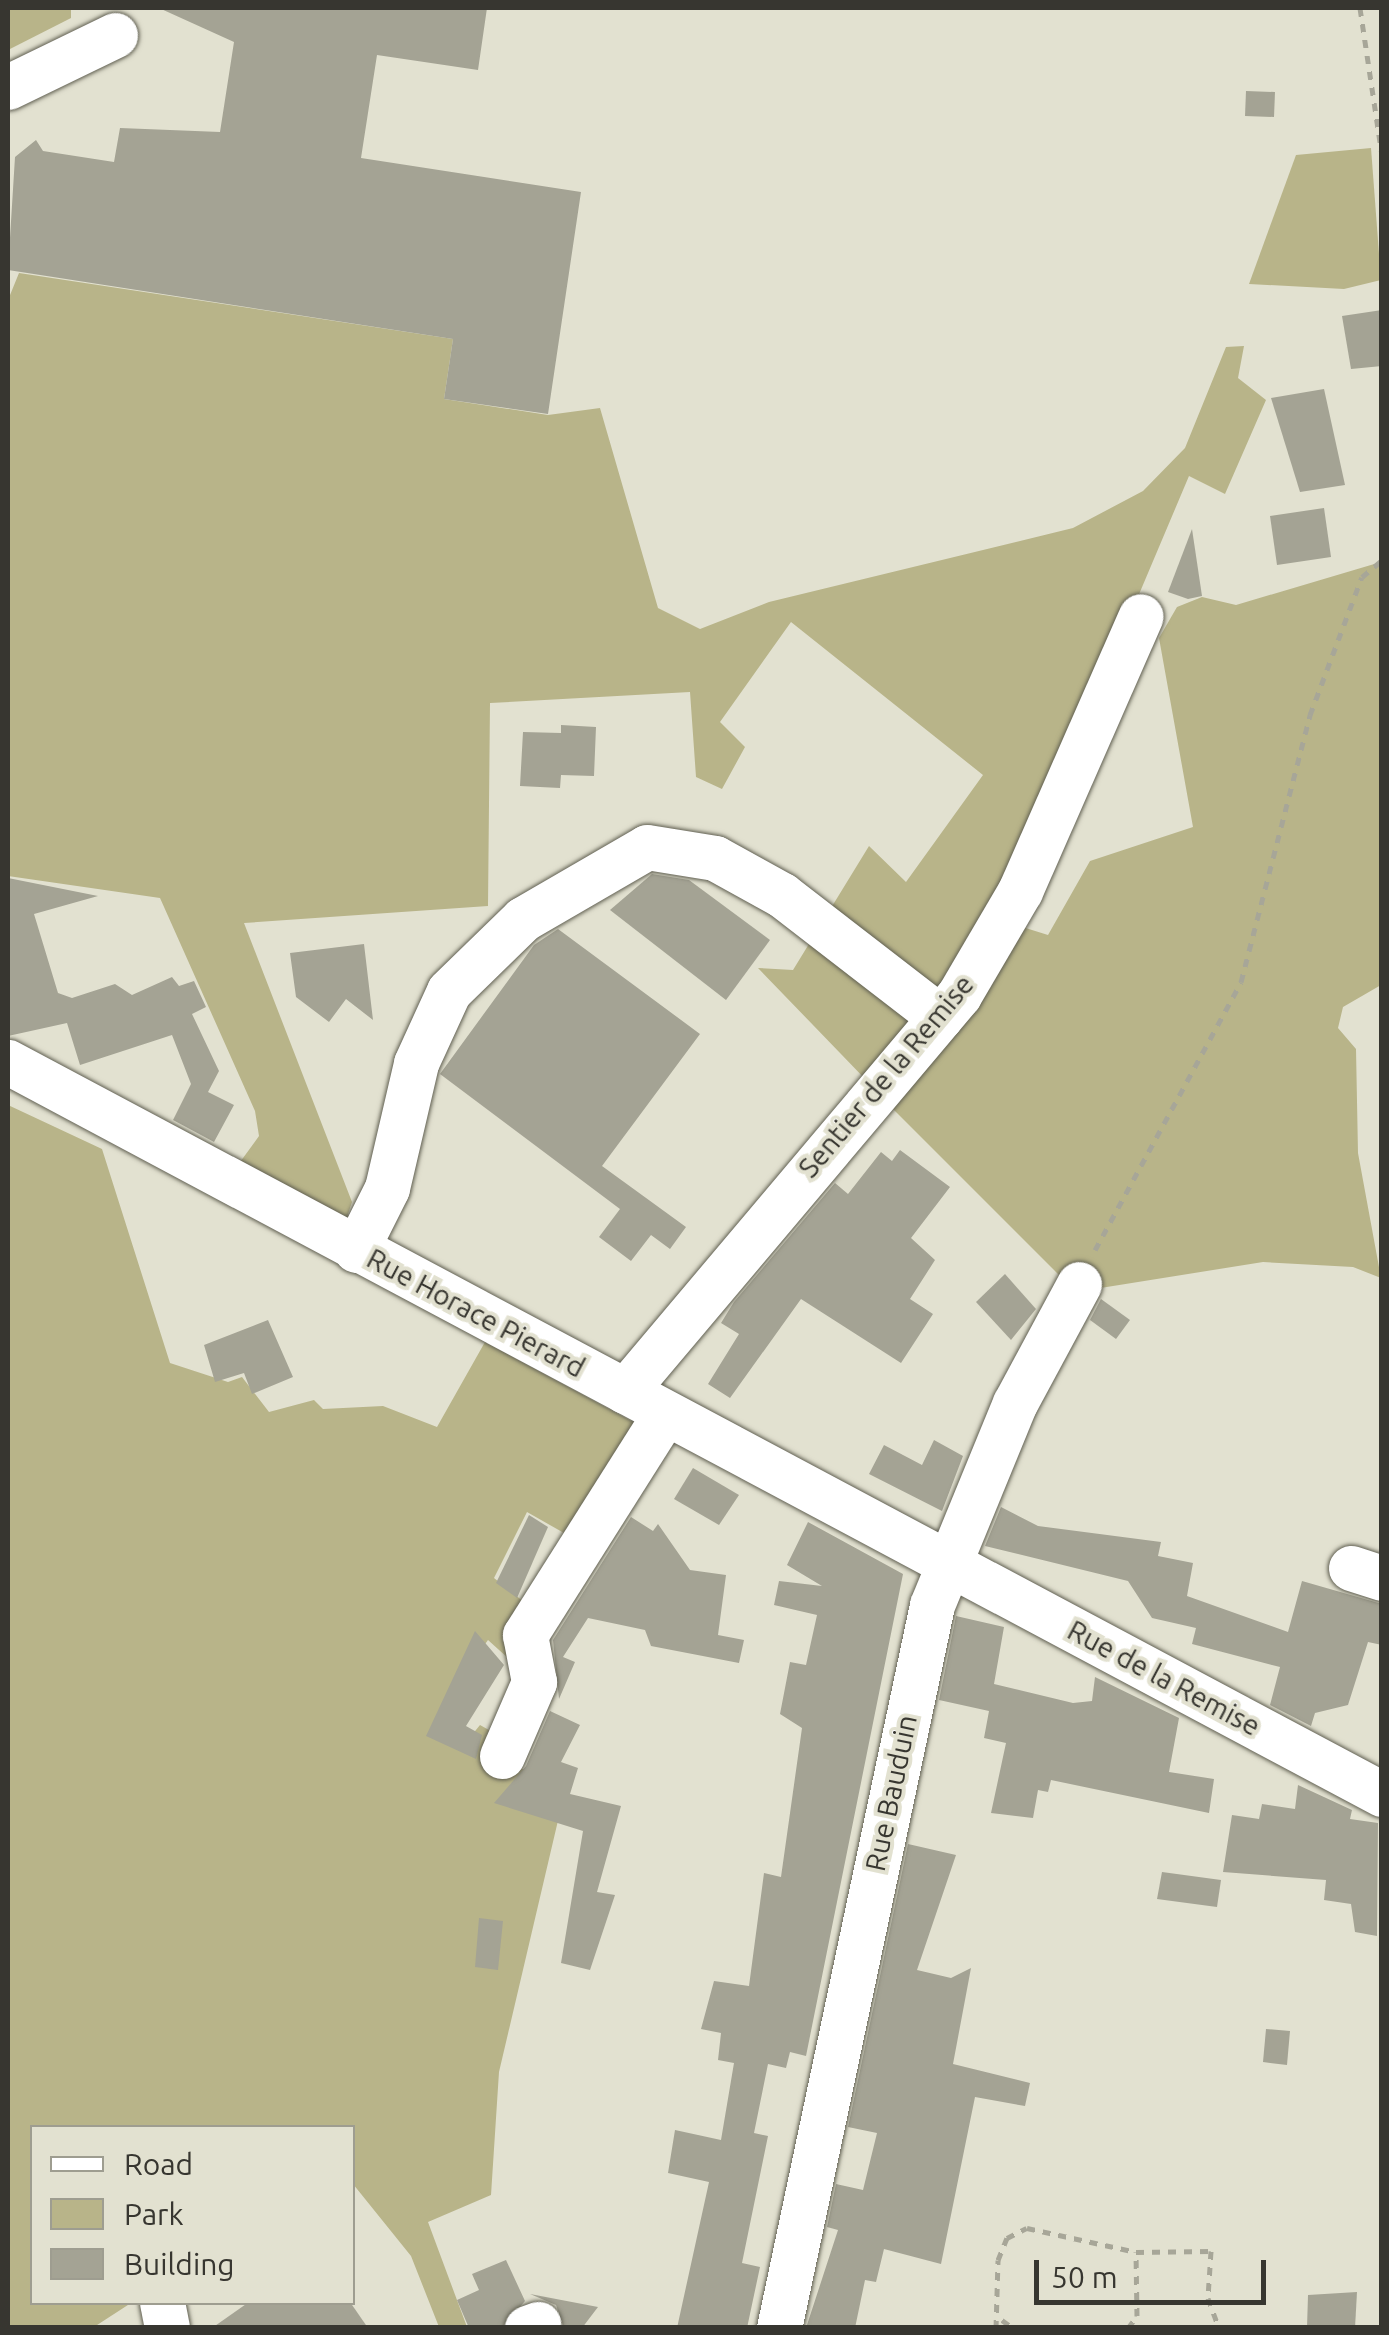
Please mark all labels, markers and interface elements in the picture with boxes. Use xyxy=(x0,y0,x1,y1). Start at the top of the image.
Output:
street label: Sentier de la Remise xyxy=(791,968,981,1184)
street label: Rue Horace Pierard xyxy=(361,1241,591,1385)
street label: Rue de la Remise xyxy=(1062,1613,1266,1743)
street label: Rue Bauduin xyxy=(858,1712,924,1874)
legend xyxy=(30,2125,355,2305)
text: Road xyxy=(124,2147,193,2181)
text: Park xyxy=(124,2197,184,2231)
scale bar xyxy=(1039,2240,1272,2302)
text: Building xyxy=(124,2247,235,2281)
text: 50 m xyxy=(1051,2260,1118,2294)

